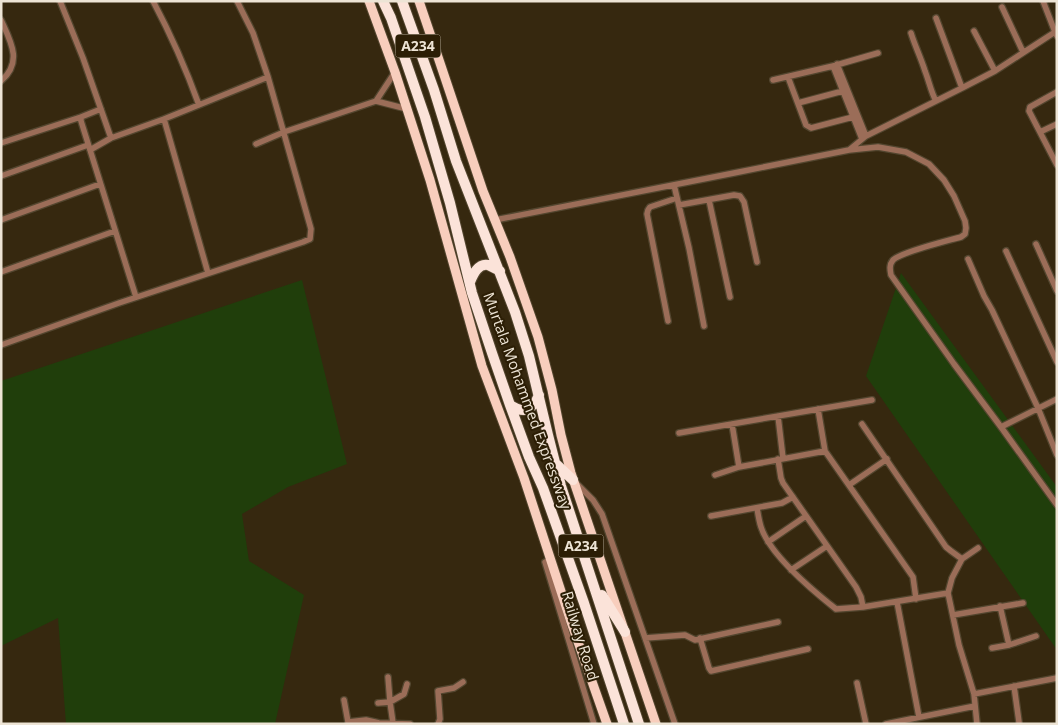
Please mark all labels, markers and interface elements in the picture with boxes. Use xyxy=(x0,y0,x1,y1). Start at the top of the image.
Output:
road number: A234 xyxy=(396,34,440,58)
street label: Murtala Mohammed Expressway xyxy=(479,289,577,512)
road number: A234 xyxy=(558,534,604,558)
street label: Railway Road xyxy=(558,589,604,683)

